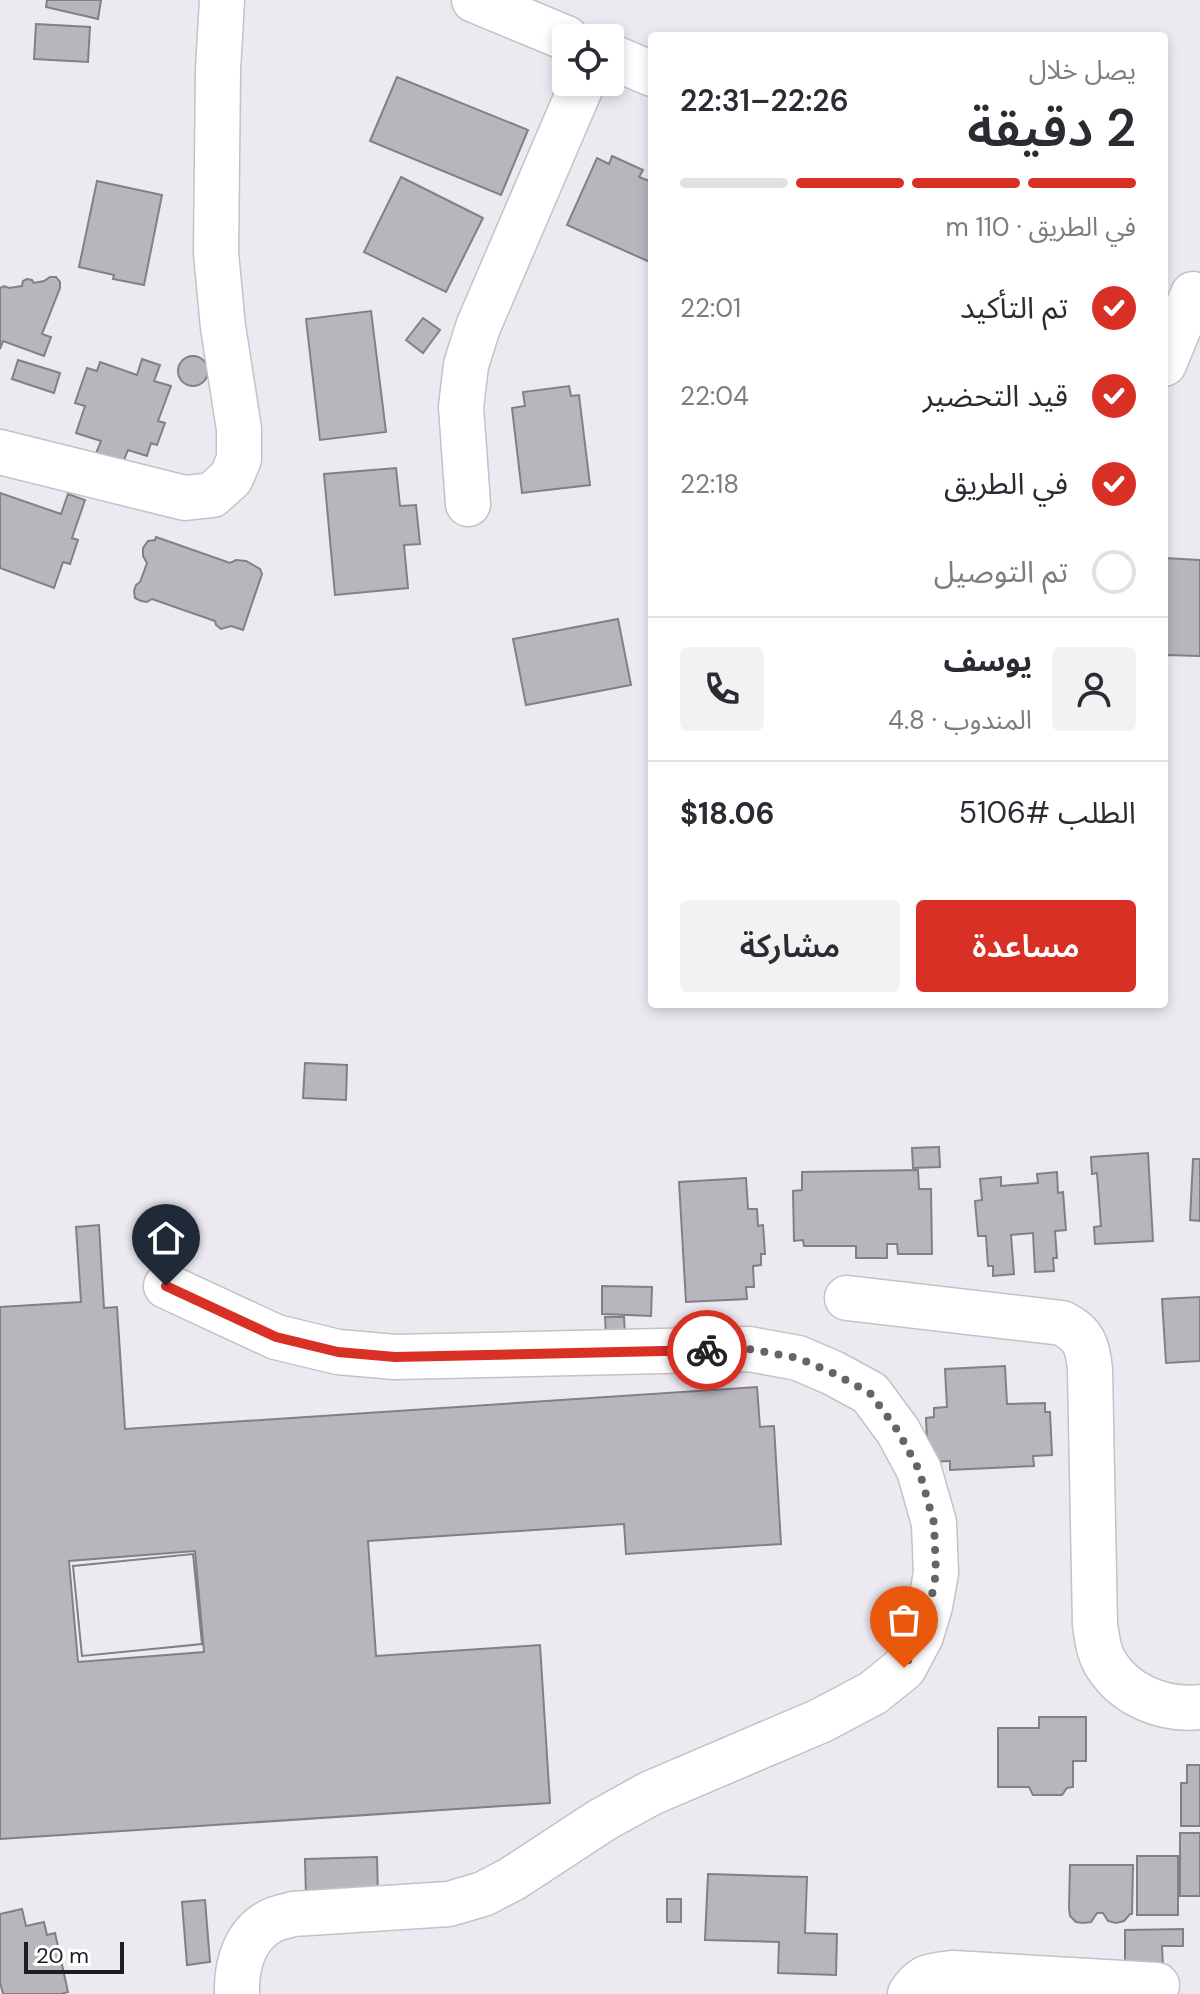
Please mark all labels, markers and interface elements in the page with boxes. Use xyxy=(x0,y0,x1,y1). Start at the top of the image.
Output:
map controls xyxy=(552,24,624,96)
button: locate xyxy=(552,24,624,96)
text: يصل خلال xyxy=(1029,53,1136,87)
text: 22:26–22:31 xyxy=(680,81,849,120)
text: 2 دقيقة xyxy=(967,94,1136,162)
text: في الطريق · 110 m xyxy=(946,210,1136,244)
icon: check xyxy=(1092,286,1136,330)
text: تم التأكيد xyxy=(960,288,1068,327)
text: 22:01 xyxy=(680,291,741,325)
icon: check xyxy=(1092,374,1136,418)
text: قيد التحضير xyxy=(923,376,1068,415)
text: 22:04 xyxy=(680,379,749,413)
icon: check xyxy=(1092,462,1136,506)
text: في الطريق xyxy=(944,464,1068,503)
text: 22:18 xyxy=(680,467,739,501)
text: تم التوصيل xyxy=(934,552,1068,591)
text: يوسف xyxy=(944,641,1032,680)
button: phone xyxy=(680,647,764,731)
button: person xyxy=(1052,647,1136,731)
text: المندوب · 4.8 xyxy=(888,703,1032,737)
text: الطلب #5106 xyxy=(959,793,1136,832)
text: $18.06 xyxy=(680,794,775,833)
button: مشاركة xyxy=(680,900,900,992)
button: مساعدة xyxy=(916,900,1136,992)
pin xyxy=(132,1204,200,1286)
icon: home xyxy=(144,1216,188,1260)
courier xyxy=(667,1310,747,1390)
icon: bike xyxy=(685,1328,729,1372)
pin xyxy=(870,1586,938,1668)
icon: bag xyxy=(882,1598,926,1642)
scale bar xyxy=(24,1938,124,1974)
text: 20 m xyxy=(36,1941,89,1970)

